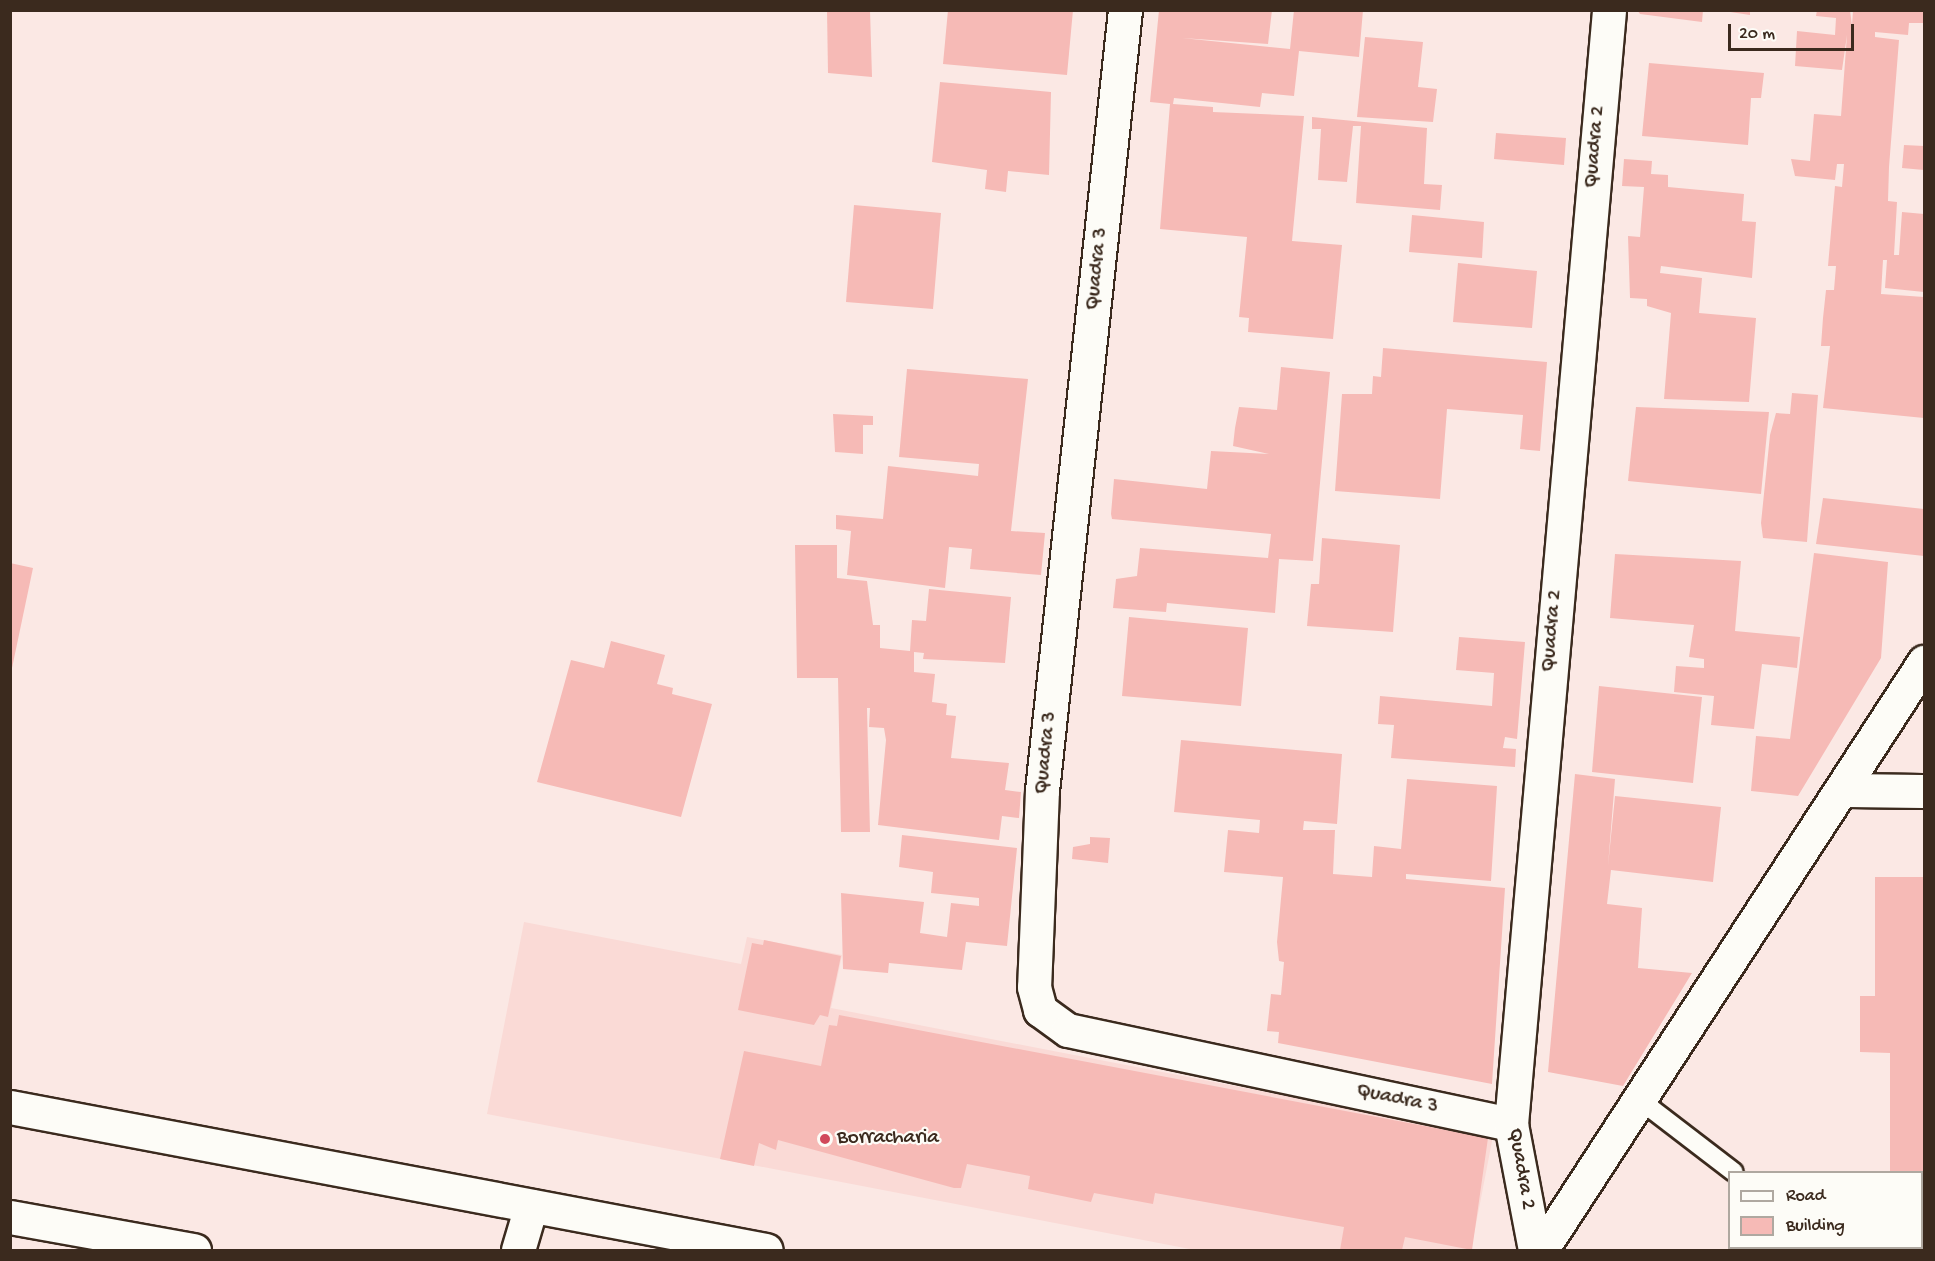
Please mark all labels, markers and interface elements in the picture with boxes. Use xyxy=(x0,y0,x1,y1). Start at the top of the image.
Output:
scale bar xyxy=(1731,12,1857,50)
text: 20 m xyxy=(1739,24,1775,45)
street label: Quadra 2 xyxy=(1580,105,1612,189)
street label: Quadra 3 xyxy=(1081,226,1115,312)
street label: Quadra 2 xyxy=(1537,589,1569,673)
street label: Quadra 3 xyxy=(1030,710,1064,796)
street label: Quadra 3 xyxy=(1354,1079,1440,1121)
place label: Borracharia xyxy=(837,1126,939,1152)
street label: Quadra 2 xyxy=(1500,1126,1540,1212)
marker: Borracharia xyxy=(818,1132,832,1146)
legend xyxy=(1728,1171,1923,1249)
text: Road xyxy=(1786,1186,1825,1207)
text: Building xyxy=(1786,1216,1845,1237)

